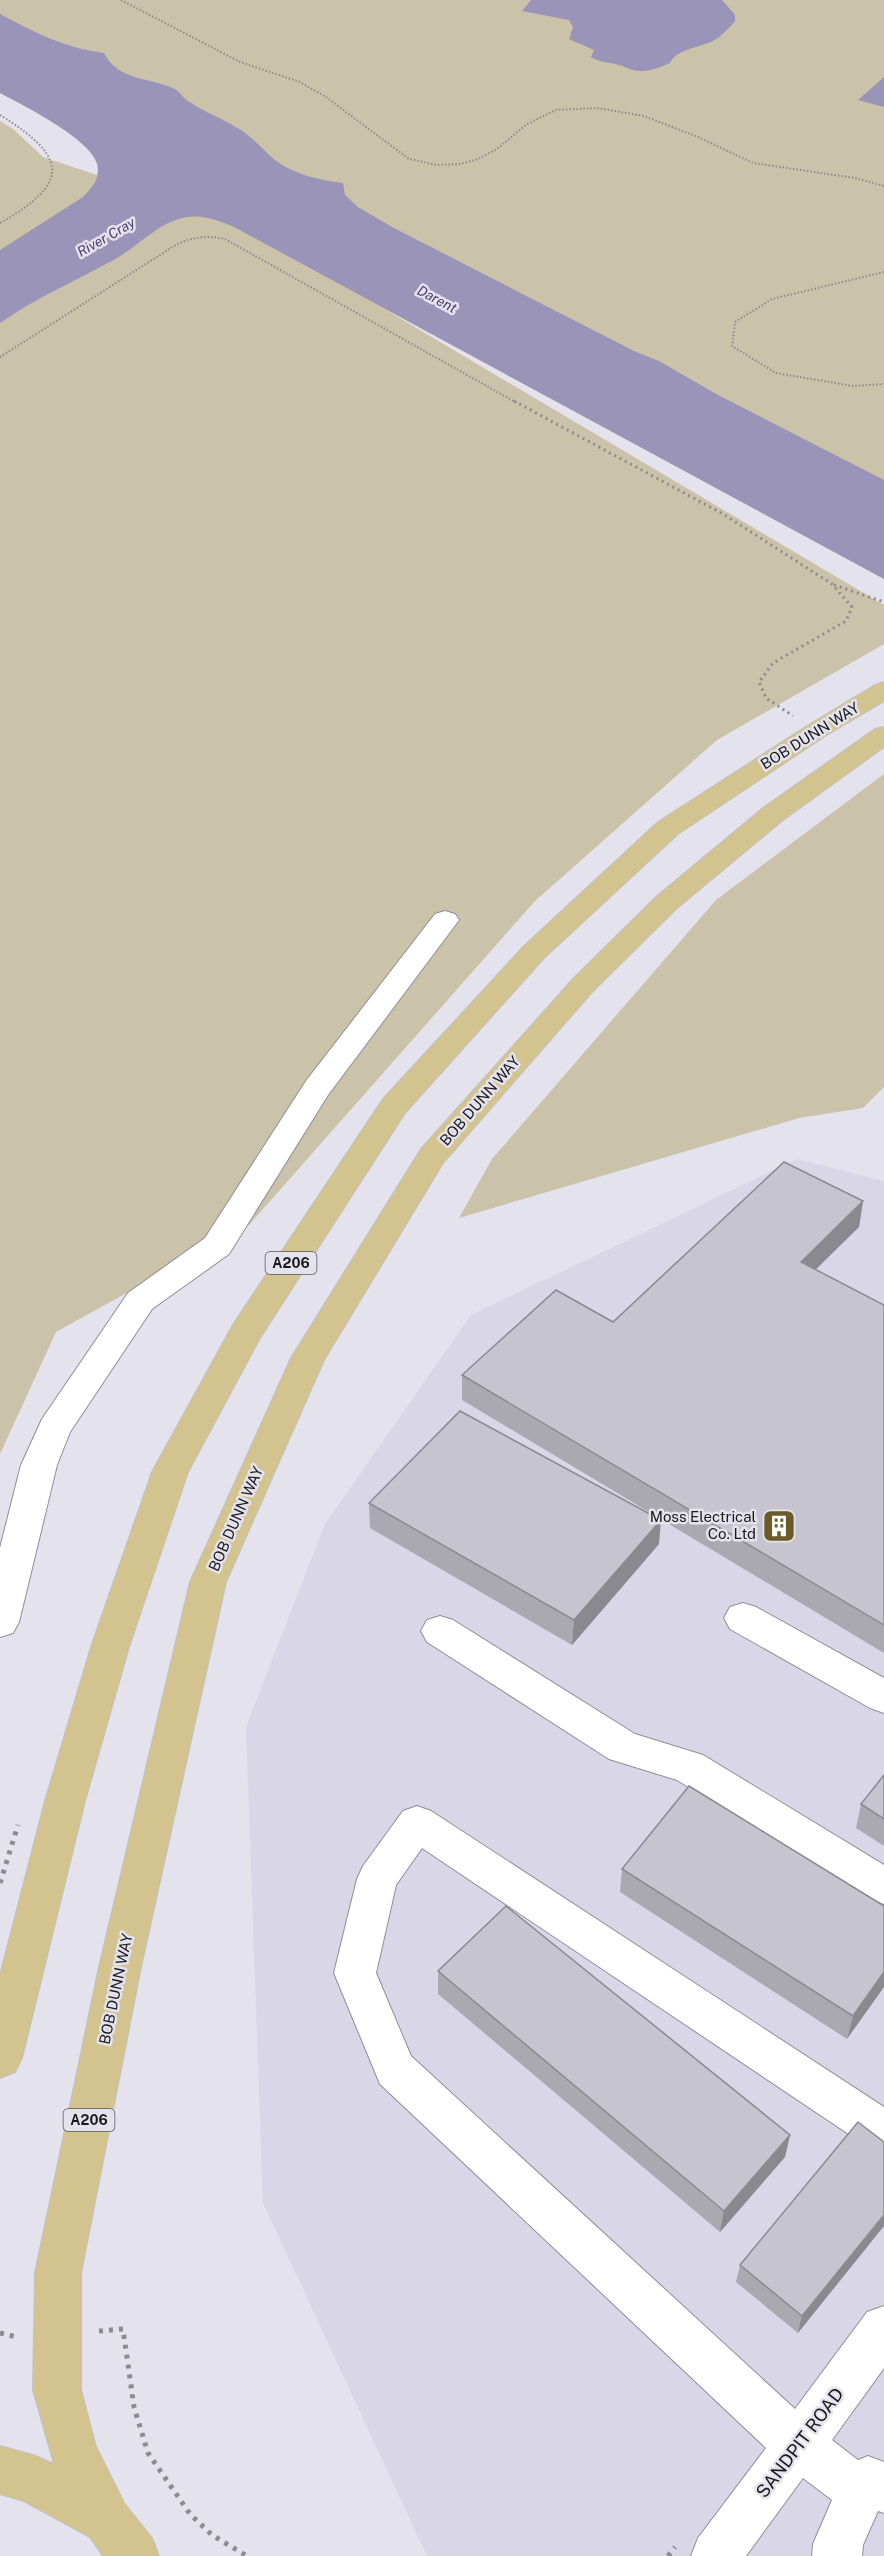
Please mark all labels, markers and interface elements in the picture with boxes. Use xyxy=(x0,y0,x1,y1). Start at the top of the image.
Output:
water label: River Cray xyxy=(74,214,138,260)
water label: Darent xyxy=(415,282,460,316)
street label: BOB DUNN WAY xyxy=(757,698,862,773)
street label: BOB DUNN WAY xyxy=(436,1053,523,1149)
road number: A206 xyxy=(266,1252,316,1274)
street label: BOB DUNN WAY xyxy=(205,1464,266,1574)
place label: Moss Electrical Co. Ltd xyxy=(650,1508,756,1542)
building icon: Moss Electrical Co. Ltd xyxy=(761,1508,797,1544)
street label: BOB DUNN WAY xyxy=(95,1932,136,2046)
road number: A206 xyxy=(64,2109,115,2131)
street label: SANDPIT ROAD xyxy=(751,2384,848,2502)

